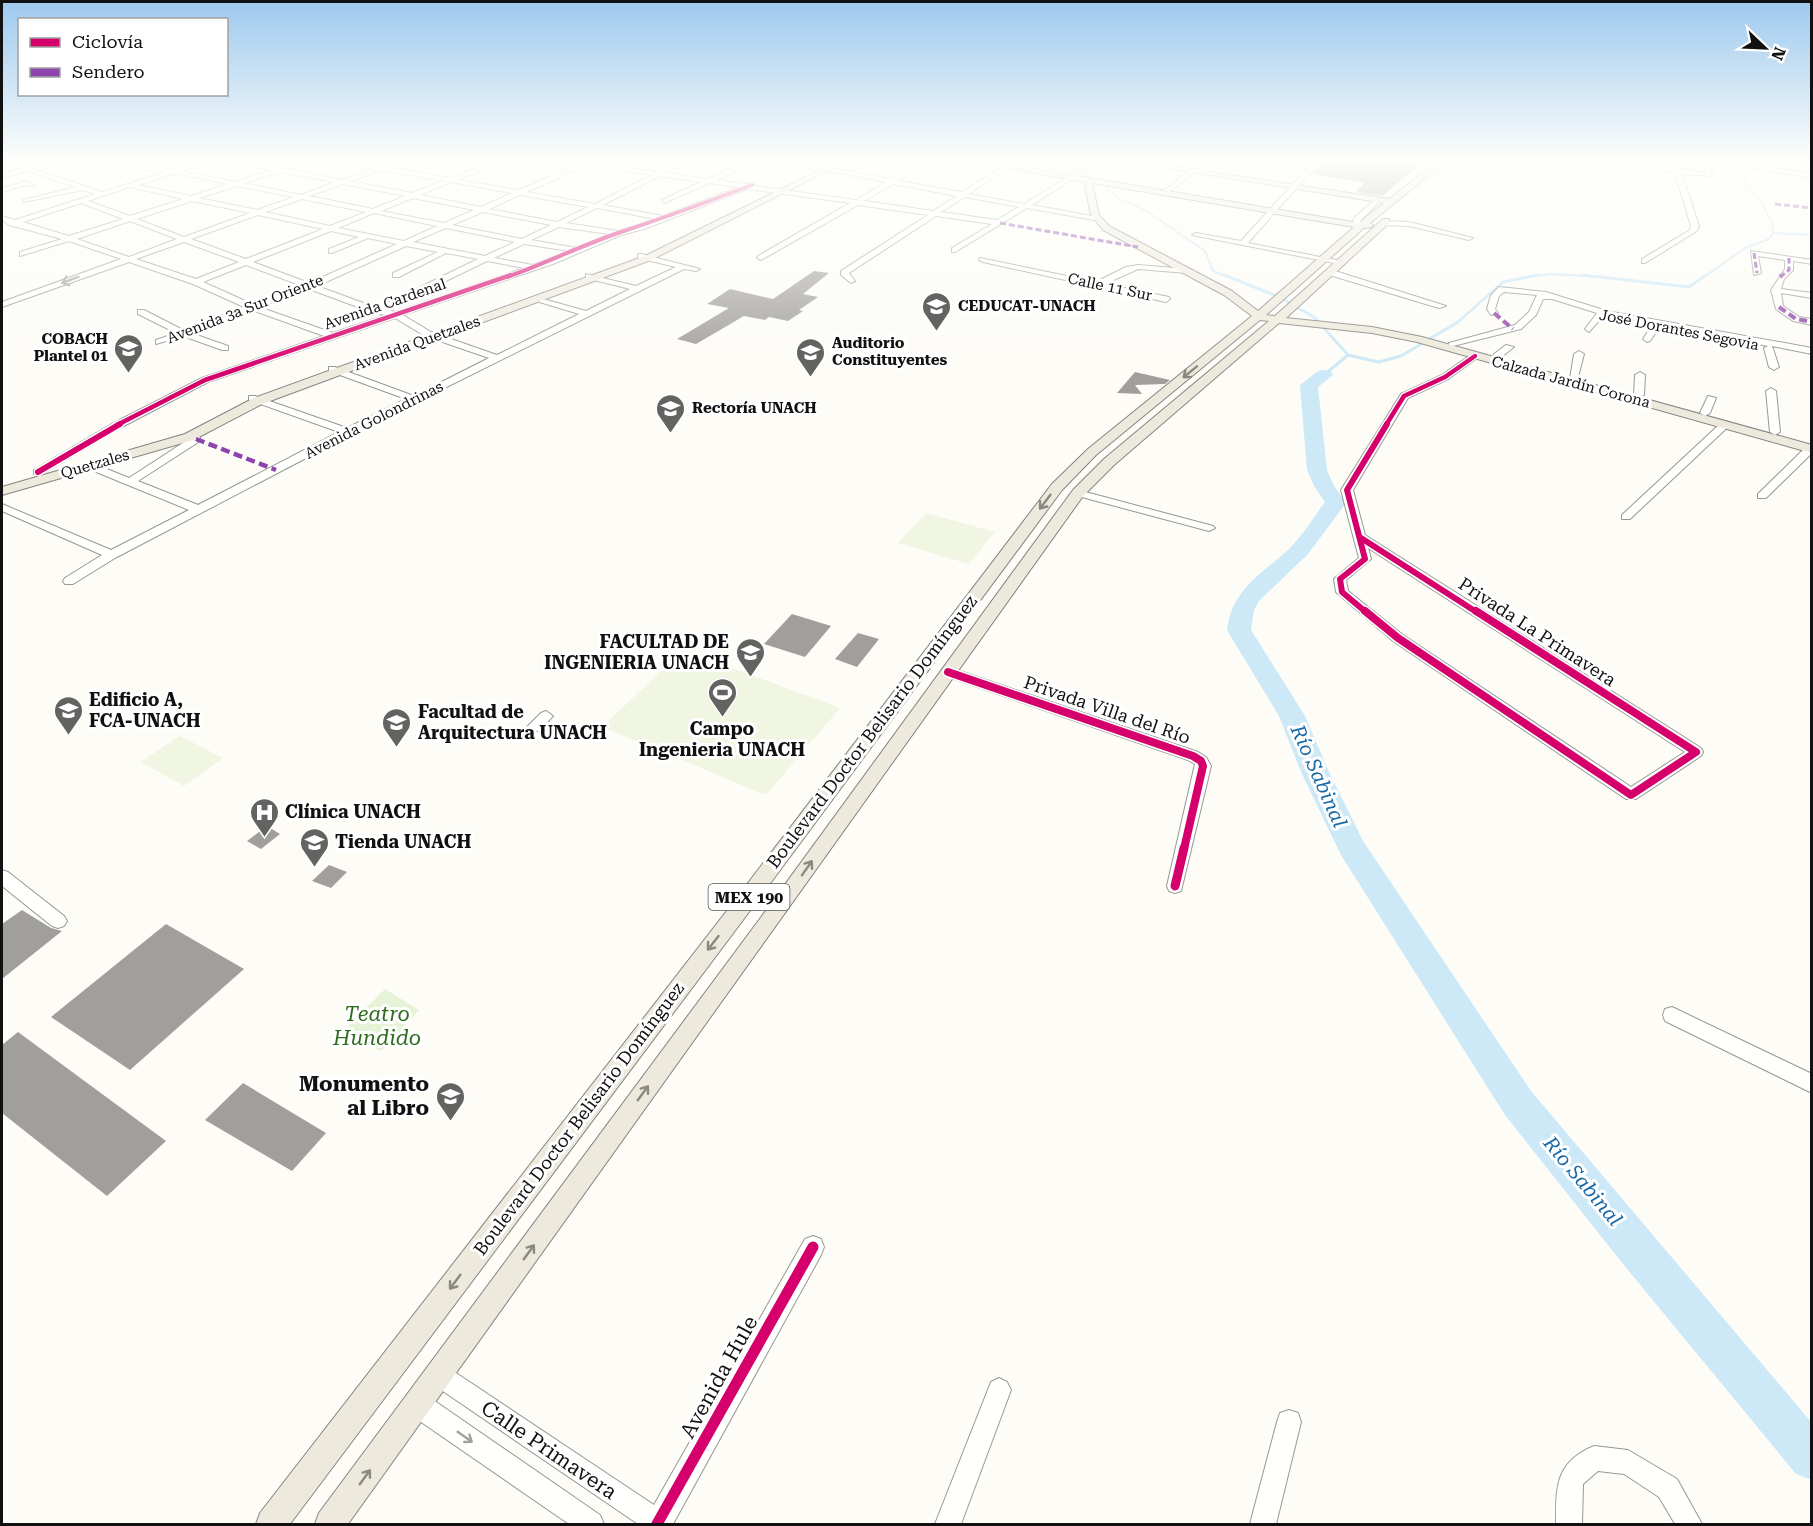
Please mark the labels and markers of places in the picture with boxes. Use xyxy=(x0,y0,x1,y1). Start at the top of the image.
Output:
school or university icon: CEDUCAT-UNACH xyxy=(921,290,953,332)
place label: CEDUCAT-UNACH xyxy=(958,297,1096,315)
place label: COBACH Plantel 01 xyxy=(34,330,109,365)
school or university icon: COBACH Plantel 01 xyxy=(113,332,145,374)
place label: Auditorio Constituyentes xyxy=(832,334,947,369)
school or university icon: Auditorio Constituyentes xyxy=(795,336,827,378)
school or university icon: Rectoría UNACH xyxy=(655,392,687,434)
place label: Rectoría UNACH xyxy=(692,399,817,417)
place label: FACULTAD DE INGENIERIA UNACH xyxy=(544,631,729,673)
school or university icon: FACULTAD DE INGENIERIA UNACH xyxy=(734,636,766,678)
sports icon: Campo Ingenieria UNACH xyxy=(706,676,738,718)
place label: Edificio A, FCA-UNACH xyxy=(89,689,201,731)
school or university icon: Edificio A, FCA-UNACH xyxy=(52,694,84,736)
place label: Facultad de Arquitectura UNACH xyxy=(418,701,607,743)
school or university icon: Facultad de Arquitectura UNACH xyxy=(381,706,413,748)
place label: Campo Ingenieria UNACH xyxy=(639,718,805,760)
hospital icon: Clínica UNACH xyxy=(248,796,280,838)
place label: Clínica UNACH xyxy=(285,801,421,822)
school or university icon: Tienda UNACH xyxy=(298,826,330,868)
place label: Tienda UNACH xyxy=(335,831,471,852)
place label: Monumento al Libro xyxy=(299,1072,429,1120)
school or university icon: Monumento al Libro xyxy=(434,1080,466,1122)

